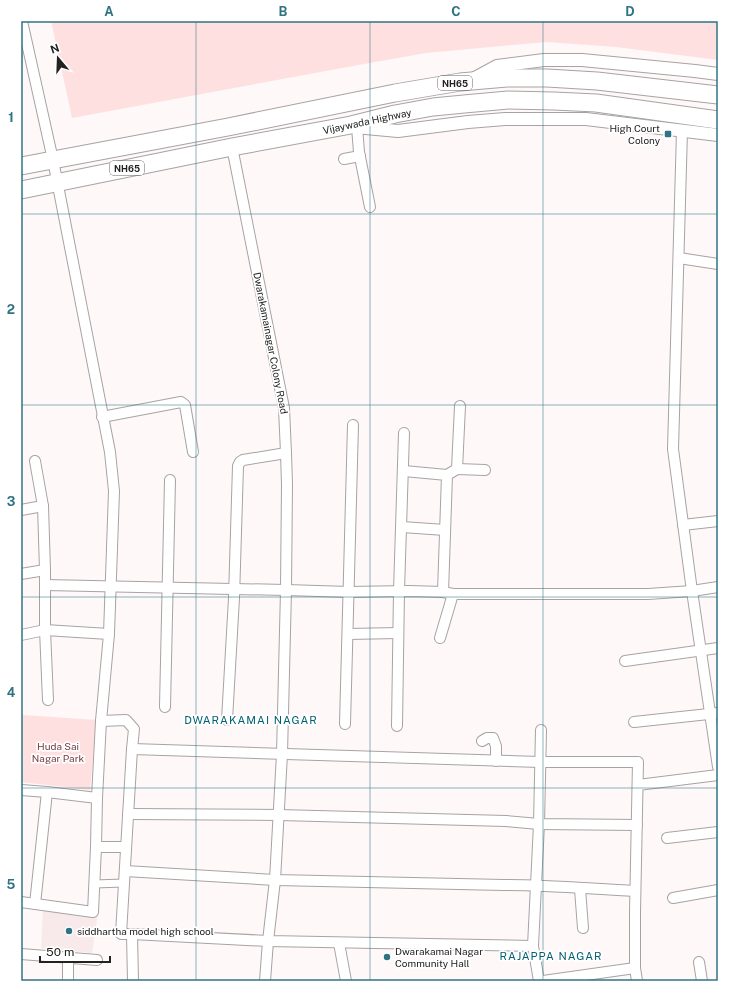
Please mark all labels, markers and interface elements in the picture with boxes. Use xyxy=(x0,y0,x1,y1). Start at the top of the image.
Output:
text: A xyxy=(104,4,114,19)
text: B xyxy=(279,4,288,19)
text: C xyxy=(451,4,461,19)
text: D xyxy=(625,4,635,19)
north arrow xyxy=(38,38,78,78)
text: N xyxy=(49,41,61,56)
road number: NH65 xyxy=(438,76,472,90)
street label: Vijaywada Highway xyxy=(322,106,413,136)
text: 1 xyxy=(8,110,14,125)
place label: High Court Colony xyxy=(609,122,661,146)
marker: High Court Colony xyxy=(663,129,673,139)
road number: NH65 xyxy=(110,161,144,175)
street label: Dwarakamainagar Colony Road xyxy=(251,271,291,415)
text: 2 xyxy=(7,302,15,317)
text: 3 xyxy=(7,494,16,509)
text: 4 xyxy=(7,685,16,700)
district label: DWARAKAMAI NAGAR xyxy=(184,714,318,726)
park label: Huda Sai Nagar Park xyxy=(32,740,85,764)
text: 5 xyxy=(7,877,16,892)
place label: siddhartha model high school xyxy=(77,925,214,937)
marker: siddhartha model high school xyxy=(64,926,74,936)
scale bar xyxy=(40,938,110,964)
text: 50 m xyxy=(46,945,74,959)
place label: Dwarakamai Nagar Community Hall xyxy=(395,945,483,969)
district label: RAJAPPA NAGAR xyxy=(500,950,603,962)
marker: Dwarakamai Nagar Community Hall xyxy=(382,952,392,962)

